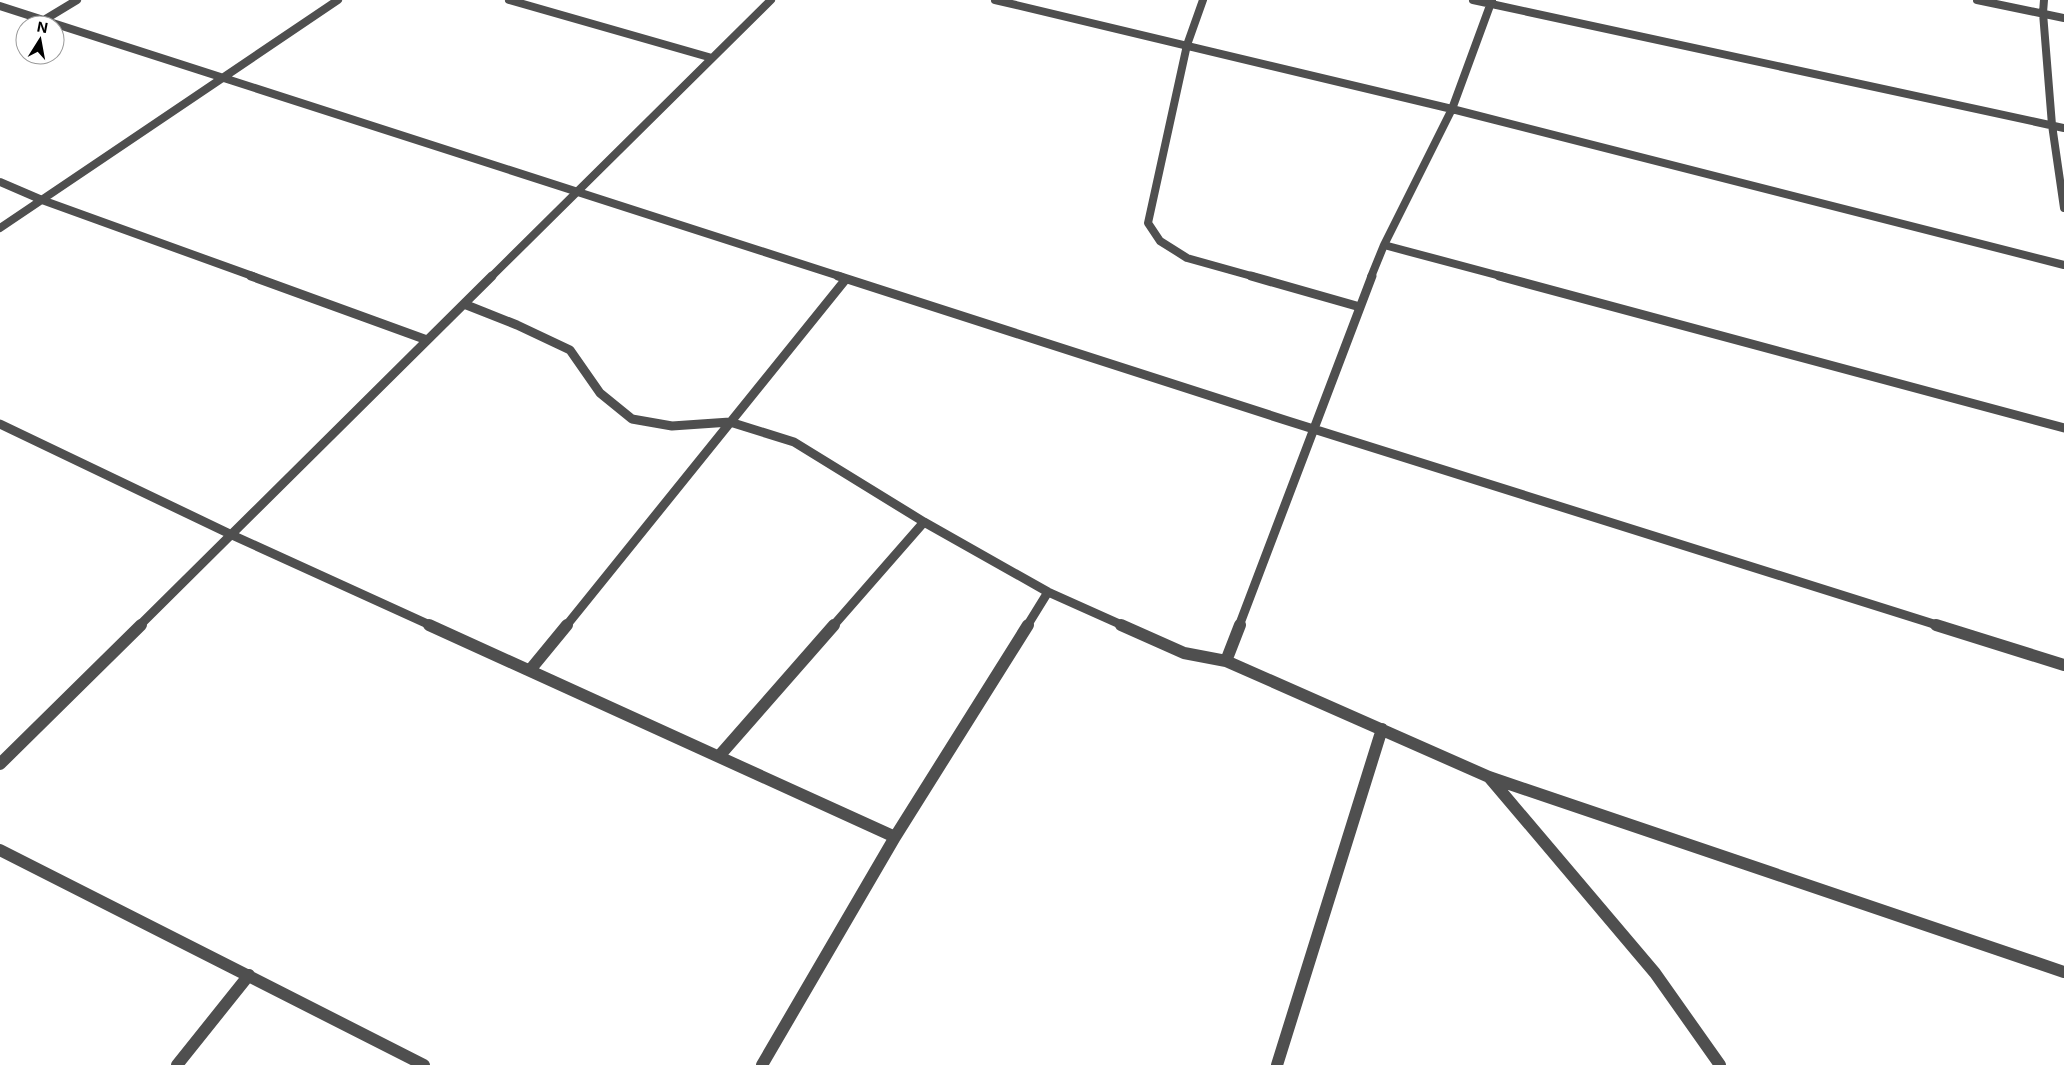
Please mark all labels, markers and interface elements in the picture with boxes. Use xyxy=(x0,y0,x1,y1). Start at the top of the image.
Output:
north arrow xyxy=(15,15,65,65)
text: N xyxy=(36,17,49,36)

